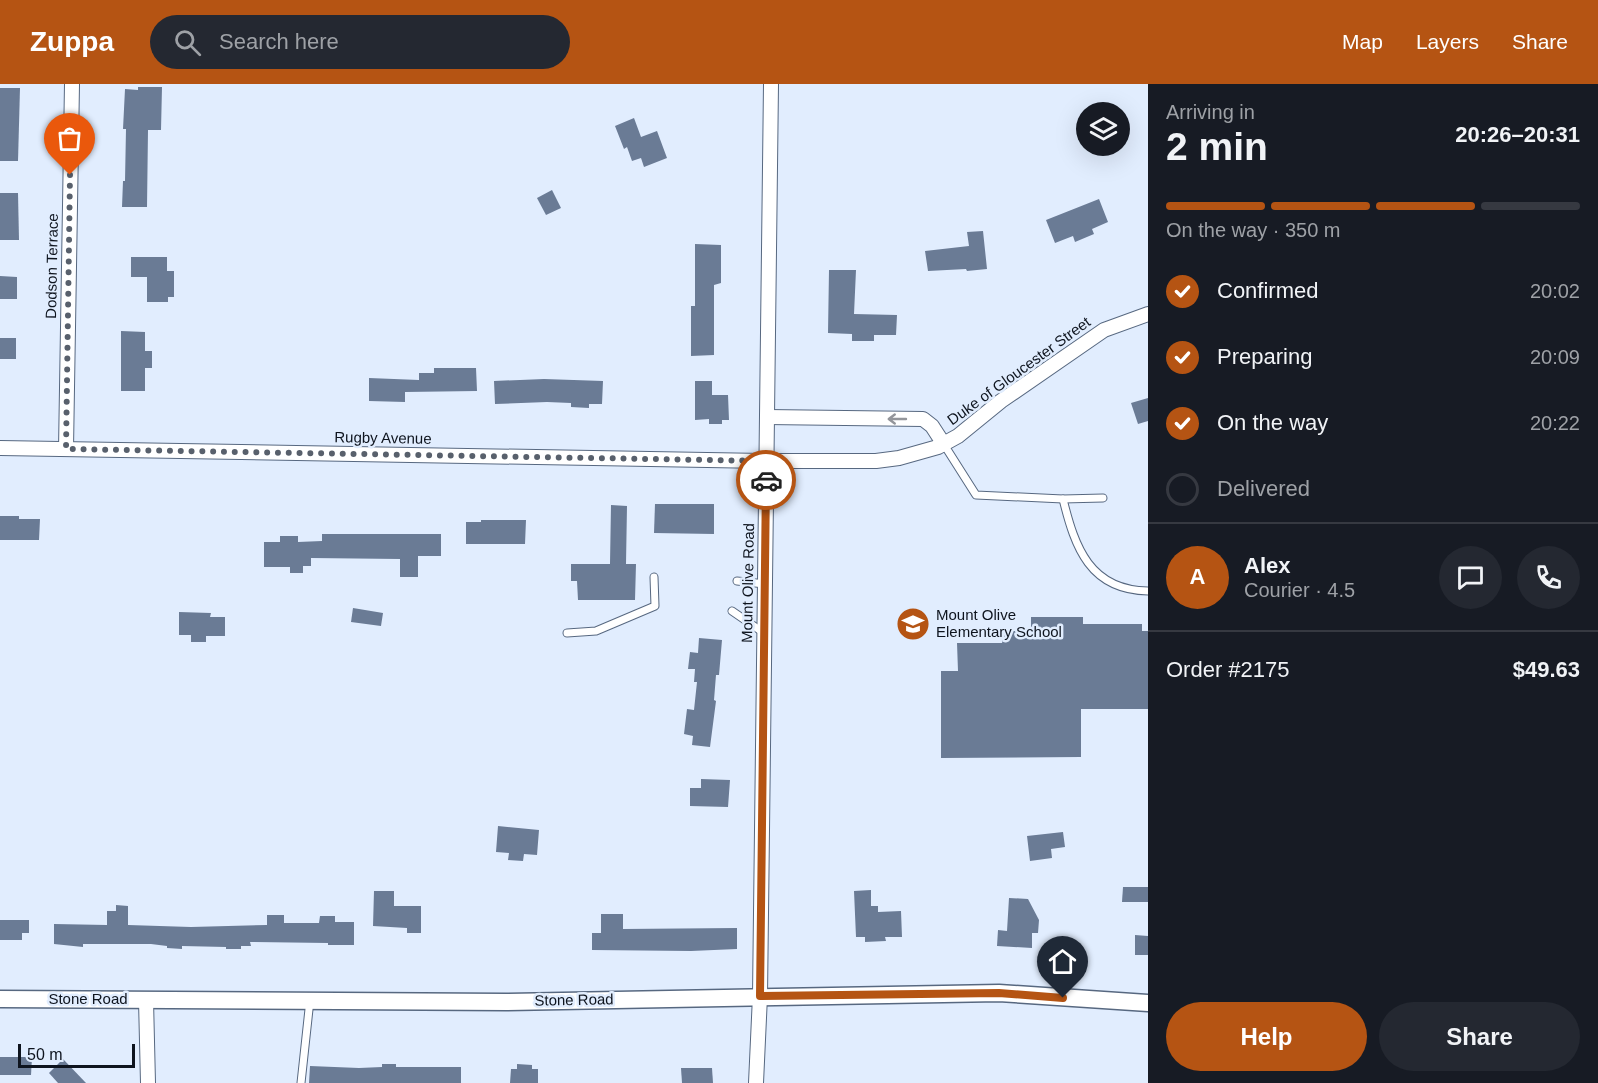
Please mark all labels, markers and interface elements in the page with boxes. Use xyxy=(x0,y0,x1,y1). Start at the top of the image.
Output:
search box xyxy=(150,15,570,69)
text: Zuppa xyxy=(30,26,114,57)
icon: search xyxy=(171,26,204,59)
text: Search here xyxy=(219,29,339,54)
text: Map xyxy=(1342,30,1383,53)
text: Layers xyxy=(1416,30,1479,53)
text: Share xyxy=(1512,30,1568,53)
text: Arriving in xyxy=(1166,101,1255,123)
map controls xyxy=(1076,102,1130,156)
button: layers xyxy=(1076,102,1130,156)
pin xyxy=(44,113,95,175)
icon: bag xyxy=(53,122,86,155)
text: 20:26–20:31 xyxy=(1455,122,1580,147)
text: 2 min xyxy=(1166,125,1268,168)
street label: Dodson Terrace xyxy=(42,213,61,319)
text: On the way · 350 m xyxy=(1166,219,1341,241)
icon: check xyxy=(1166,275,1199,308)
text: Confirmed xyxy=(1217,278,1318,303)
text: 20:02 xyxy=(1530,280,1580,302)
street label: Duke of Gloucester Street xyxy=(944,313,1094,428)
icon: check xyxy=(1166,341,1199,374)
text: Preparing xyxy=(1217,344,1312,369)
text: 20:09 xyxy=(1530,346,1580,368)
icon: check xyxy=(1166,407,1199,440)
text: On the way xyxy=(1217,410,1328,435)
text: 20:22 xyxy=(1530,412,1580,434)
one-way arrow xyxy=(887,413,907,425)
street label: Rugby Avenue xyxy=(334,428,432,447)
courier xyxy=(736,450,796,510)
icon: car xyxy=(750,464,783,497)
text: Delivered xyxy=(1217,476,1310,501)
street label: Mount Olive Road xyxy=(738,523,757,643)
button: chat xyxy=(1439,546,1502,609)
button: phone xyxy=(1517,546,1580,609)
text: Alex xyxy=(1244,553,1290,578)
text: A xyxy=(1190,564,1205,589)
text: Courier · 4.5 xyxy=(1244,579,1355,601)
school or university icon: Mount Olive Elementary School xyxy=(895,606,931,642)
place label: Mount Olive Elementary School xyxy=(936,606,1062,640)
text: Order #2175 xyxy=(1166,657,1290,682)
text: $49.63 xyxy=(1513,657,1580,682)
pin xyxy=(1037,936,1088,998)
icon: home xyxy=(1046,945,1079,978)
street label: Stone Road xyxy=(48,990,128,1007)
street label: Stone Road xyxy=(534,990,614,1009)
button: Help xyxy=(1166,1002,1367,1071)
button: Share xyxy=(1379,1002,1580,1071)
scale bar xyxy=(18,1041,135,1068)
text: 50 m xyxy=(27,1046,63,1063)

